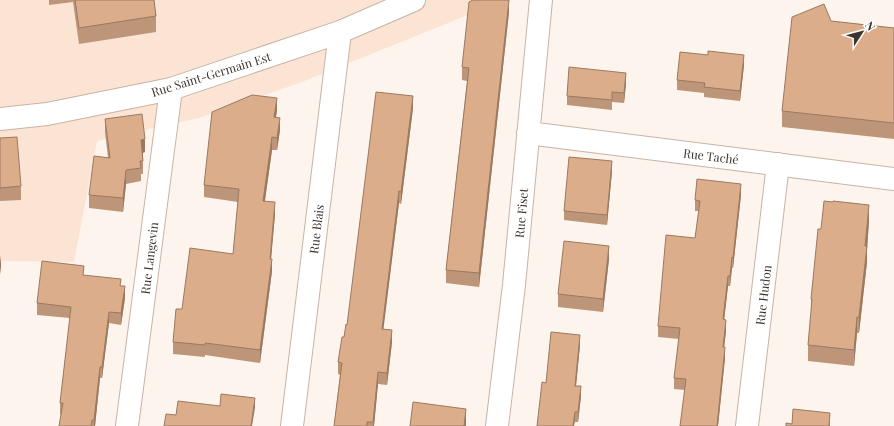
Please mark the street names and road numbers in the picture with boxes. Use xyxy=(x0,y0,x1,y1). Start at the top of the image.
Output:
street label: Rue Saint-Germain Est xyxy=(149,48,273,100)
street label: Rue Taché xyxy=(682,145,740,167)
street label: Rue Fiset xyxy=(511,187,531,239)
street label: Rue Blais xyxy=(305,203,327,255)
street label: Rue Langevin xyxy=(137,221,161,295)
street label: Rue Hudon xyxy=(751,264,775,326)

